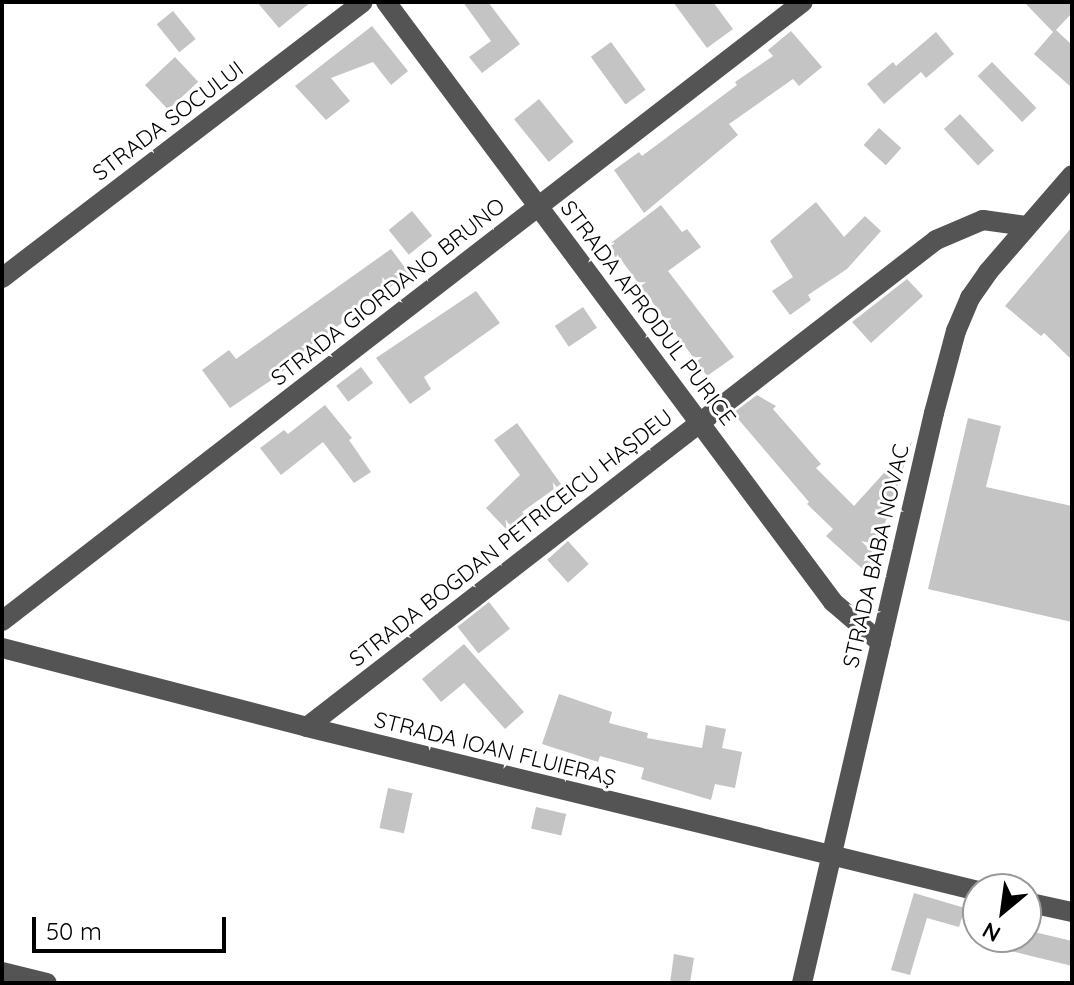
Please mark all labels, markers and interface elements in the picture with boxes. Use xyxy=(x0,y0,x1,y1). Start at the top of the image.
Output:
street label: STRADA SOCULUI xyxy=(87,56,249,186)
street label: STRADA GIORDANO BRUNO xyxy=(266,193,510,391)
street label: STRADA APRODUL PURICE xyxy=(555,195,741,431)
street label: STRADA BOGDAN PETRICEICU HAȘDEU xyxy=(344,404,678,672)
street label: STRADA BABA NOVAC xyxy=(837,442,915,670)
street label: STRADA IOAN FLUIERAȘ xyxy=(372,706,618,792)
north arrow xyxy=(962,873,1042,953)
scale bar xyxy=(36,901,230,951)
text: 50 m xyxy=(46,916,102,946)
text: N xyxy=(977,916,1005,948)

